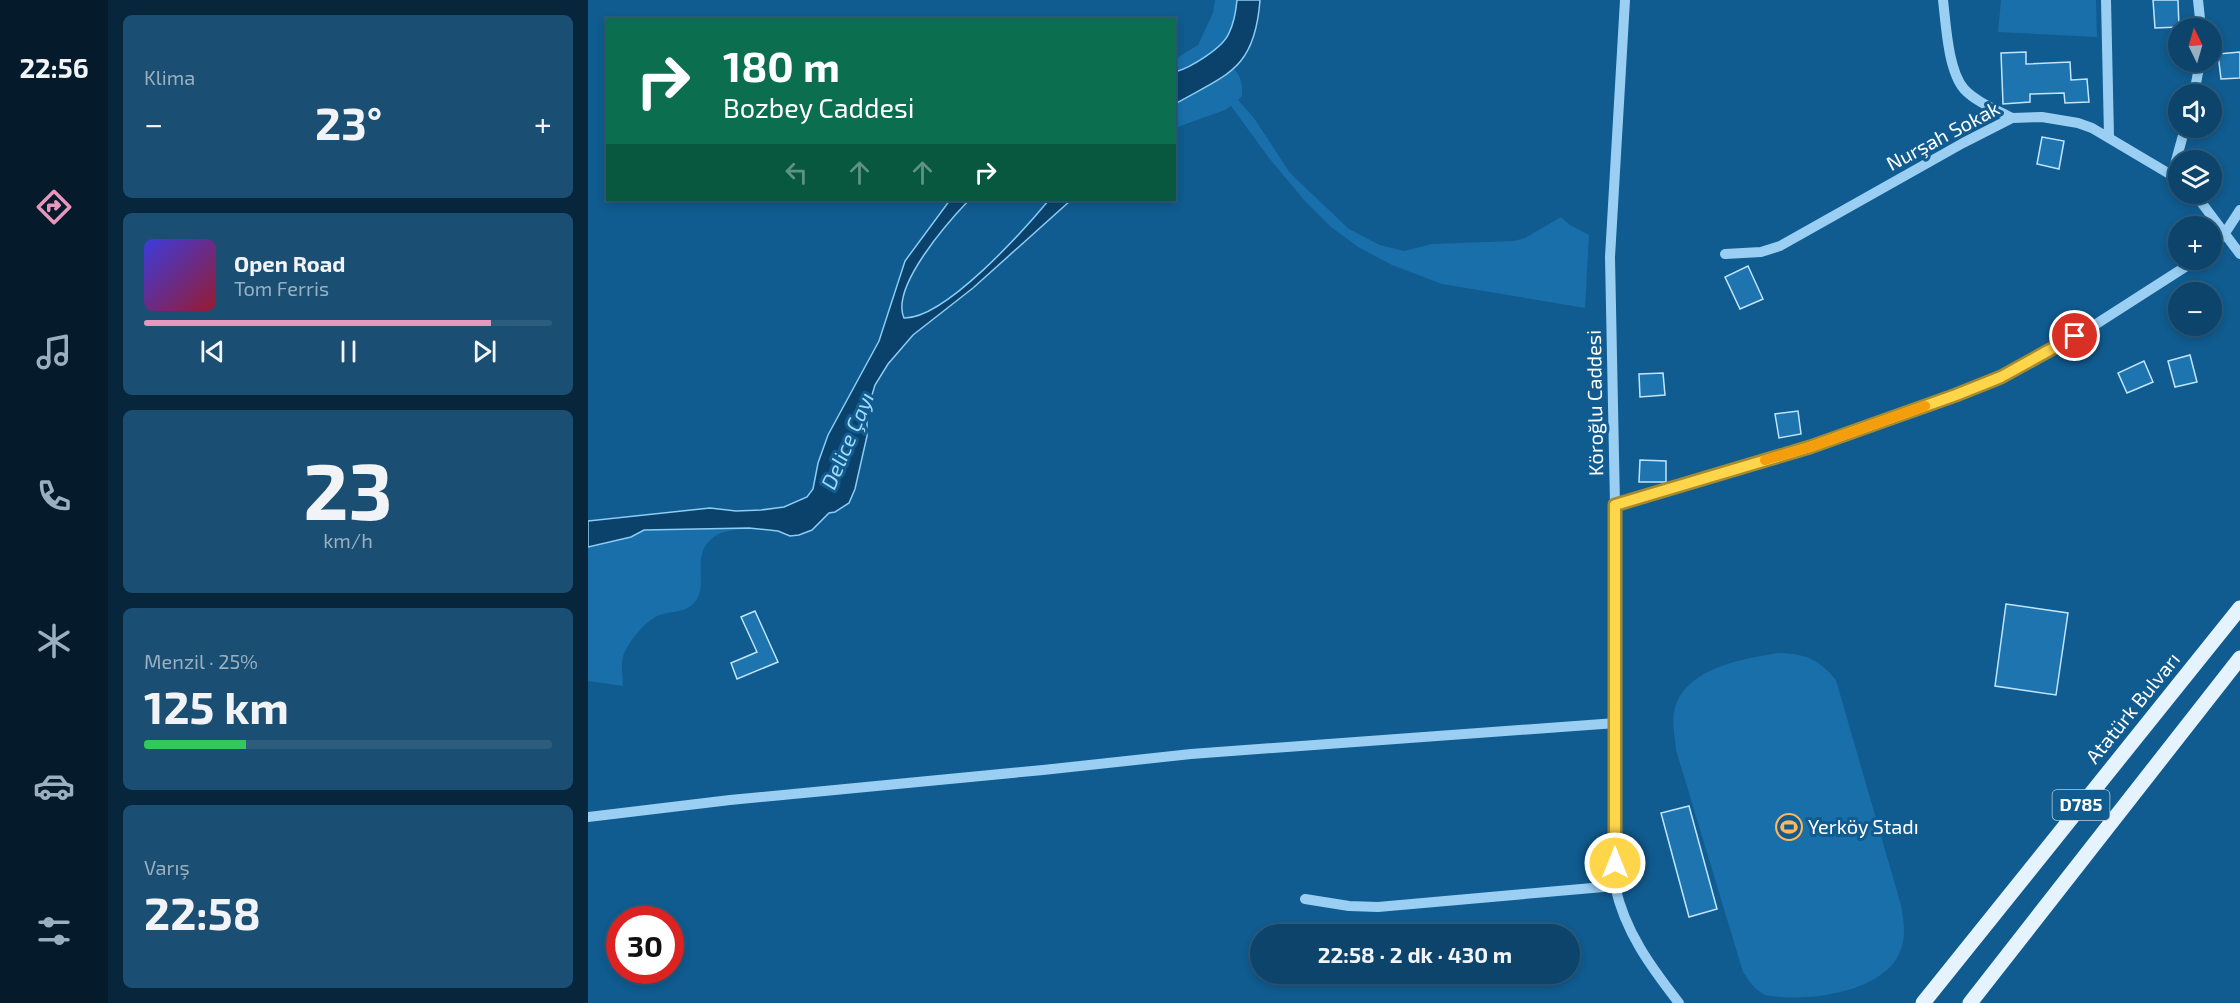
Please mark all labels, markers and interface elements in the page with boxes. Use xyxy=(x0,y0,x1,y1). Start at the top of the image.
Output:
north arrow xyxy=(2168,18,2222,72)
map controls xyxy=(2168,18,2222,336)
text: 180 m xyxy=(723,40,840,90)
icon: right xyxy=(624,42,702,120)
text: 22:56 xyxy=(19,51,89,83)
text: Klima xyxy=(144,65,195,89)
button: sound xyxy=(2168,84,2222,138)
text: Bozbey Caddesi xyxy=(723,91,914,123)
text: 23° xyxy=(315,95,382,149)
street label: Nurşah Sokak xyxy=(1882,95,2004,176)
text: − xyxy=(144,103,163,143)
text: + xyxy=(534,103,552,143)
button: layers xyxy=(2168,150,2222,204)
icon: left xyxy=(780,156,813,189)
icon: ahead xyxy=(843,156,876,189)
icon: ahead xyxy=(906,156,939,189)
icon: right xyxy=(969,156,1002,189)
icon: directions xyxy=(33,186,75,228)
button: + xyxy=(2168,216,2222,270)
text: Open Road xyxy=(234,250,346,276)
text: Tom Ferris xyxy=(234,276,329,300)
button: − xyxy=(2168,282,2222,336)
pin xyxy=(2049,310,2100,361)
icon: arrive xyxy=(2058,319,2091,352)
street label: Köroğlu Caddesi xyxy=(1581,330,1607,476)
icon: music xyxy=(33,331,75,373)
icon: previous xyxy=(196,335,229,368)
icon: pause xyxy=(332,335,365,368)
icon: next xyxy=(468,335,501,368)
water label: Delice Çayı xyxy=(815,388,880,493)
text: 23 xyxy=(303,442,393,536)
icon: phone xyxy=(33,475,75,517)
text: km/h xyxy=(323,528,373,552)
icon: climate xyxy=(33,620,75,662)
street label: Atatürk Bulvarı xyxy=(2080,647,2184,768)
text: Menzil · 25% xyxy=(144,649,258,673)
text: 125 km xyxy=(144,679,289,733)
icon: car xyxy=(33,765,75,807)
road number: D785 xyxy=(2052,790,2110,820)
sports icon: Yerköy Stadı xyxy=(1774,812,1804,842)
place label: Yerköy Stadı xyxy=(1808,814,1919,838)
position arrow xyxy=(1583,831,1647,895)
text: Varış xyxy=(144,855,190,879)
text: 22:58 xyxy=(144,885,261,939)
speed limit sign: 30 xyxy=(606,906,684,984)
icon: filters xyxy=(33,910,75,952)
text: 22:58 · 2 dk · 430 m xyxy=(1318,941,1512,967)

